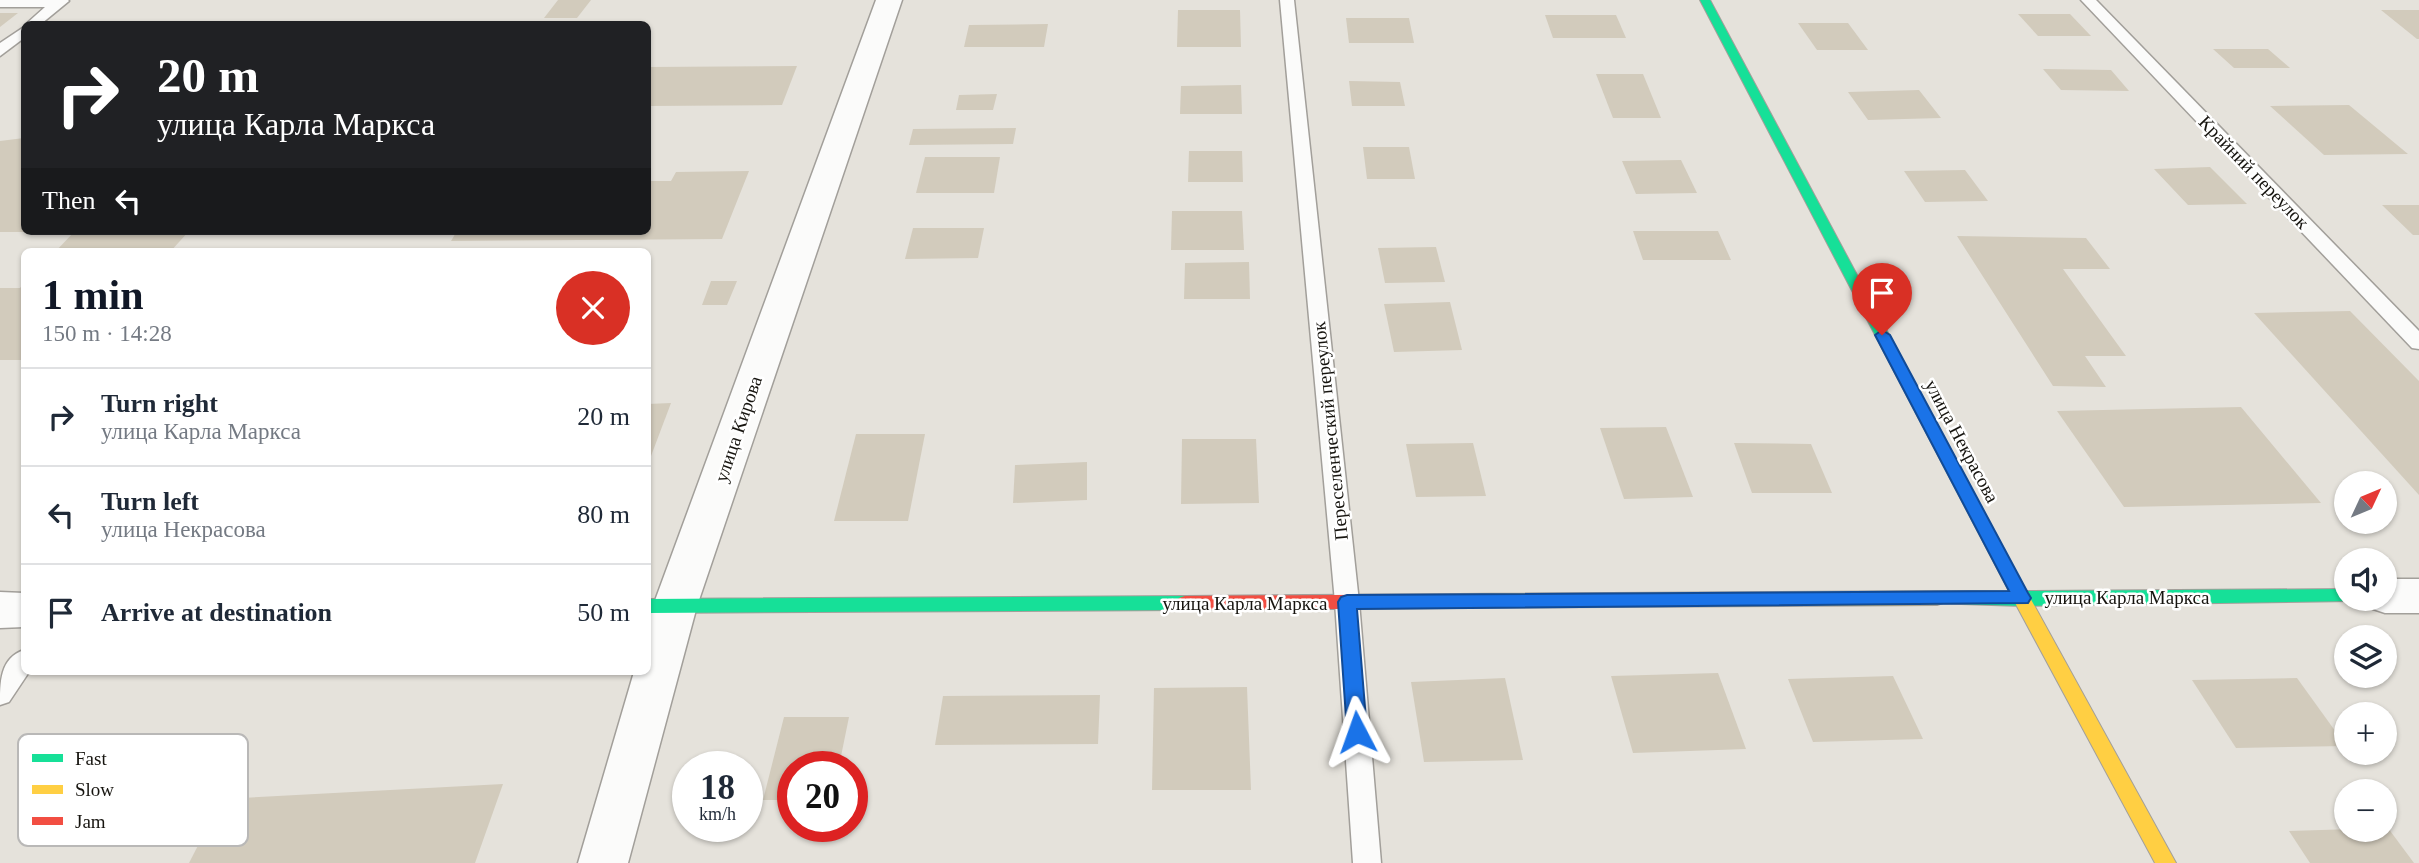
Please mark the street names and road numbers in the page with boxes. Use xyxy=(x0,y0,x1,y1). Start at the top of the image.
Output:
street label: Крайний переулок xyxy=(2195,111,2314,233)
street label: Переселенческий переулок xyxy=(1308,320,1352,541)
street label: улица Кирова xyxy=(710,373,766,485)
street label: улица Некрасова xyxy=(1921,376,2003,506)
street label: улица Карла Маркса xyxy=(2044,587,2210,608)
street label: улица Карла Маркса xyxy=(1162,593,1328,614)

